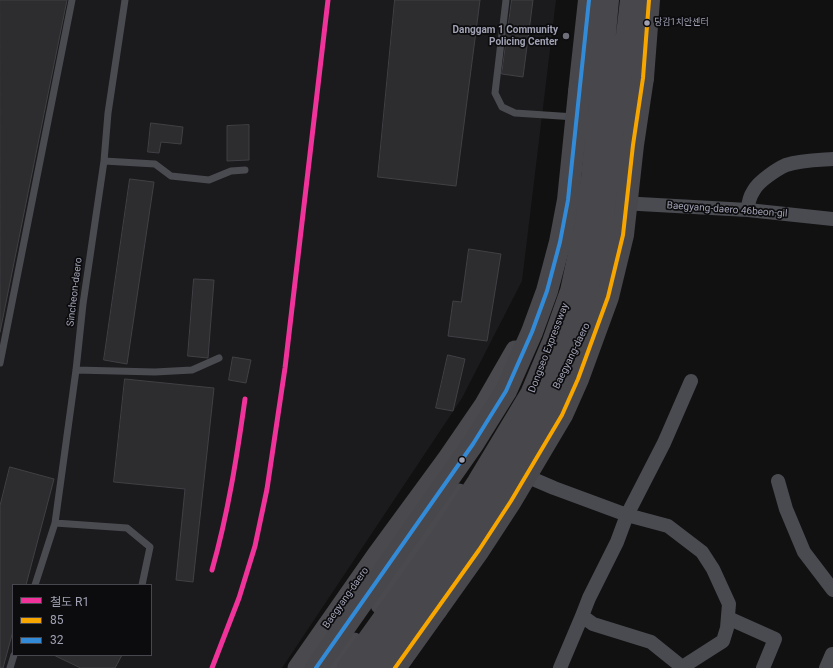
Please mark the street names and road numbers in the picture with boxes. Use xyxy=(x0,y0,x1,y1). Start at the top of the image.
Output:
street label: Baegyang-daero 46beon-gil xyxy=(666,200,788,220)
street label: Sincheon-daero xyxy=(65,257,85,327)
street label: Dongseo Expressway xyxy=(526,302,572,394)
street label: Baegyang-daero xyxy=(551,321,593,391)
street label: Baegyang-daero xyxy=(320,565,372,631)

